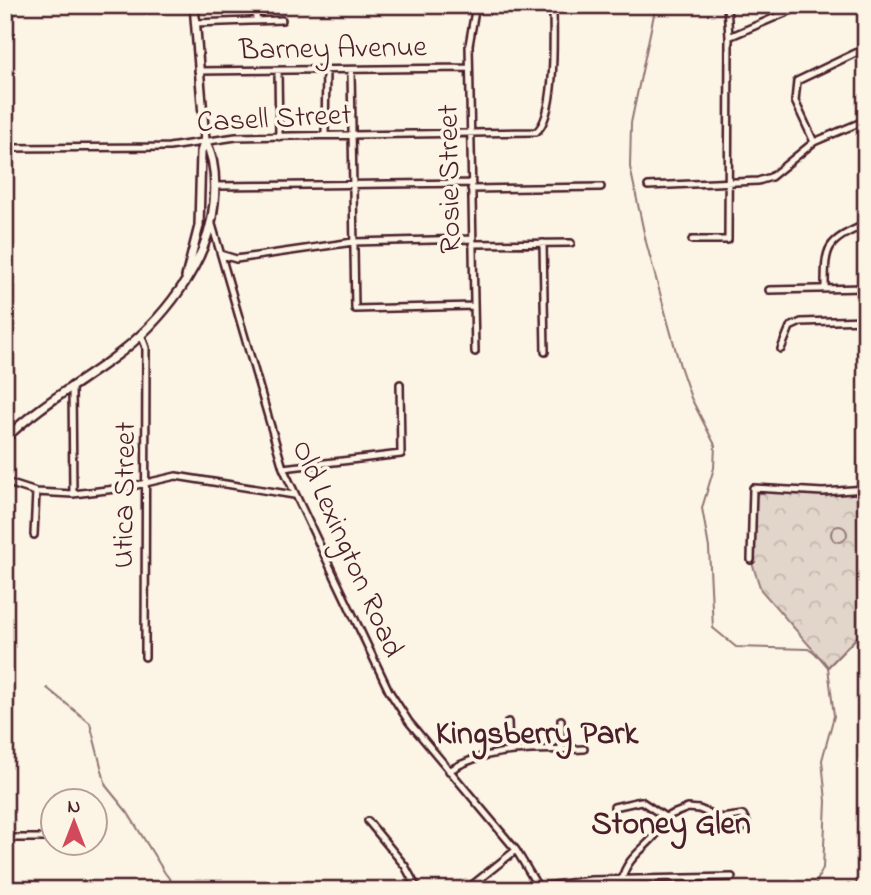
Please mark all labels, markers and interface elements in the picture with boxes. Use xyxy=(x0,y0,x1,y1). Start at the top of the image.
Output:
street label: Barney Avenue xyxy=(238,26,428,74)
street label: Casell Street xyxy=(196,94,352,146)
street label: Rosie Street xyxy=(428,104,474,254)
street label: Utica Street xyxy=(103,421,149,569)
street label: Old Lexington Road xyxy=(279,433,414,665)
district label: Kingsberry Park xyxy=(436,712,639,760)
north arrow xyxy=(38,786,108,856)
text: N xyxy=(68,794,81,821)
district label: Stoney Glen xyxy=(591,802,751,850)

